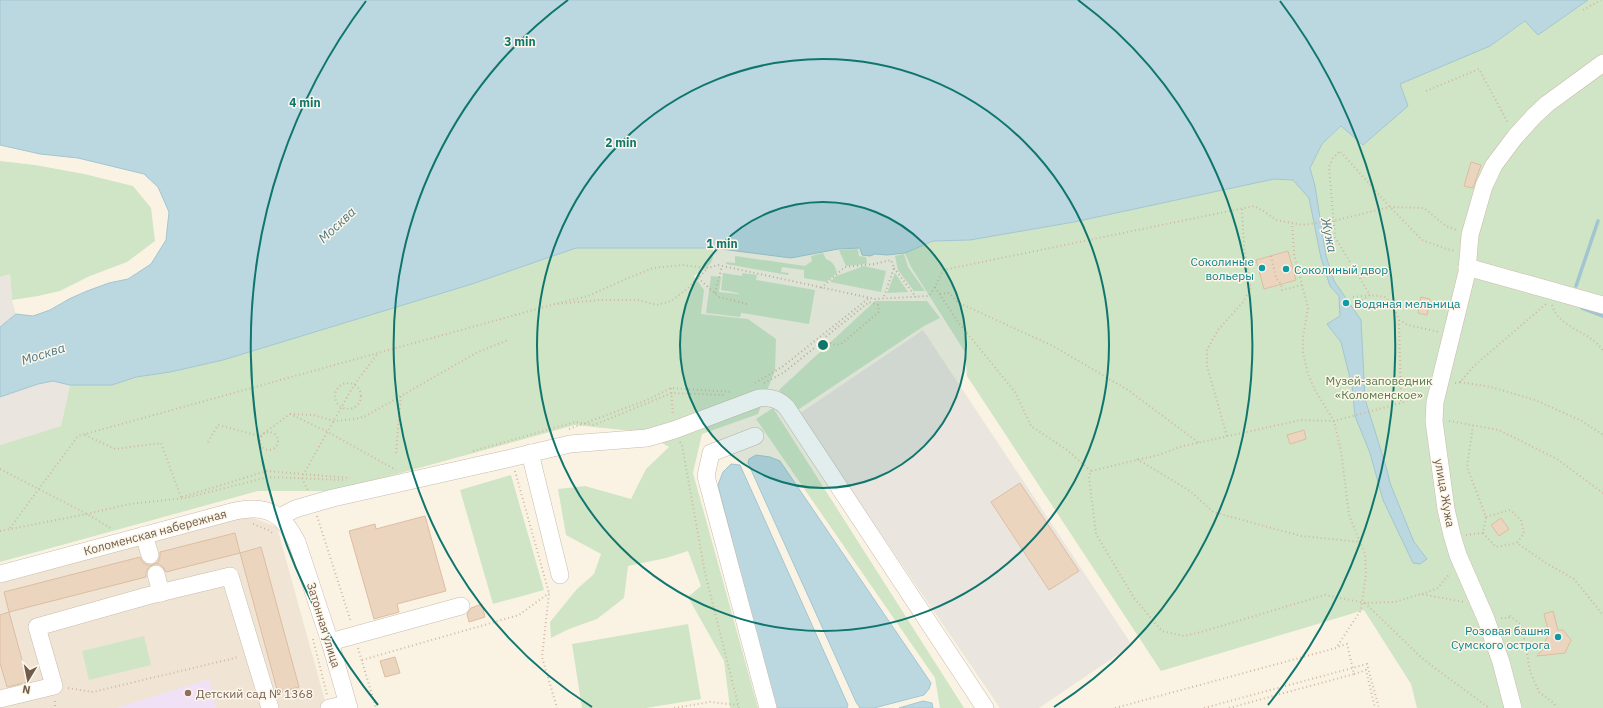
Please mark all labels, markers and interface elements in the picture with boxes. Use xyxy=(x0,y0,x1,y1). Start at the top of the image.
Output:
text: 3 min xyxy=(504,34,536,49)
text: 4 min xyxy=(289,95,321,110)
text: 2 min xyxy=(605,135,637,150)
water label: Москва xyxy=(315,203,359,247)
water label: Жужа xyxy=(1317,215,1341,254)
text: 1 min xyxy=(706,236,738,251)
place label: Соколиные вольеры xyxy=(1191,254,1254,283)
place label: Соколиный двор xyxy=(1294,262,1388,277)
marker: Соколиные вольеры xyxy=(1257,263,1267,273)
marker: Соколиный двор xyxy=(1281,264,1291,274)
place label: Водяная мельница xyxy=(1354,296,1461,311)
marker: Водяная мельница xyxy=(1341,298,1351,308)
centre of rings xyxy=(816,338,830,352)
water label: Москва xyxy=(19,339,67,369)
park label: Музей-заповедник «Коломенское» xyxy=(1325,373,1433,402)
street label: улица Жужа xyxy=(1432,458,1458,529)
street label: Коломенская набережная xyxy=(82,506,228,558)
street label: Затонная улица xyxy=(304,580,344,670)
place label: Розовая башня Сумского острога xyxy=(1451,623,1551,652)
marker: Розовая башня Сумского острога xyxy=(1553,632,1563,642)
north arrow xyxy=(8,660,48,700)
text: N xyxy=(21,682,31,697)
place label: Детский сад № 1368 xyxy=(196,686,313,701)
marker: Детский сад № 1368 xyxy=(183,688,193,698)

